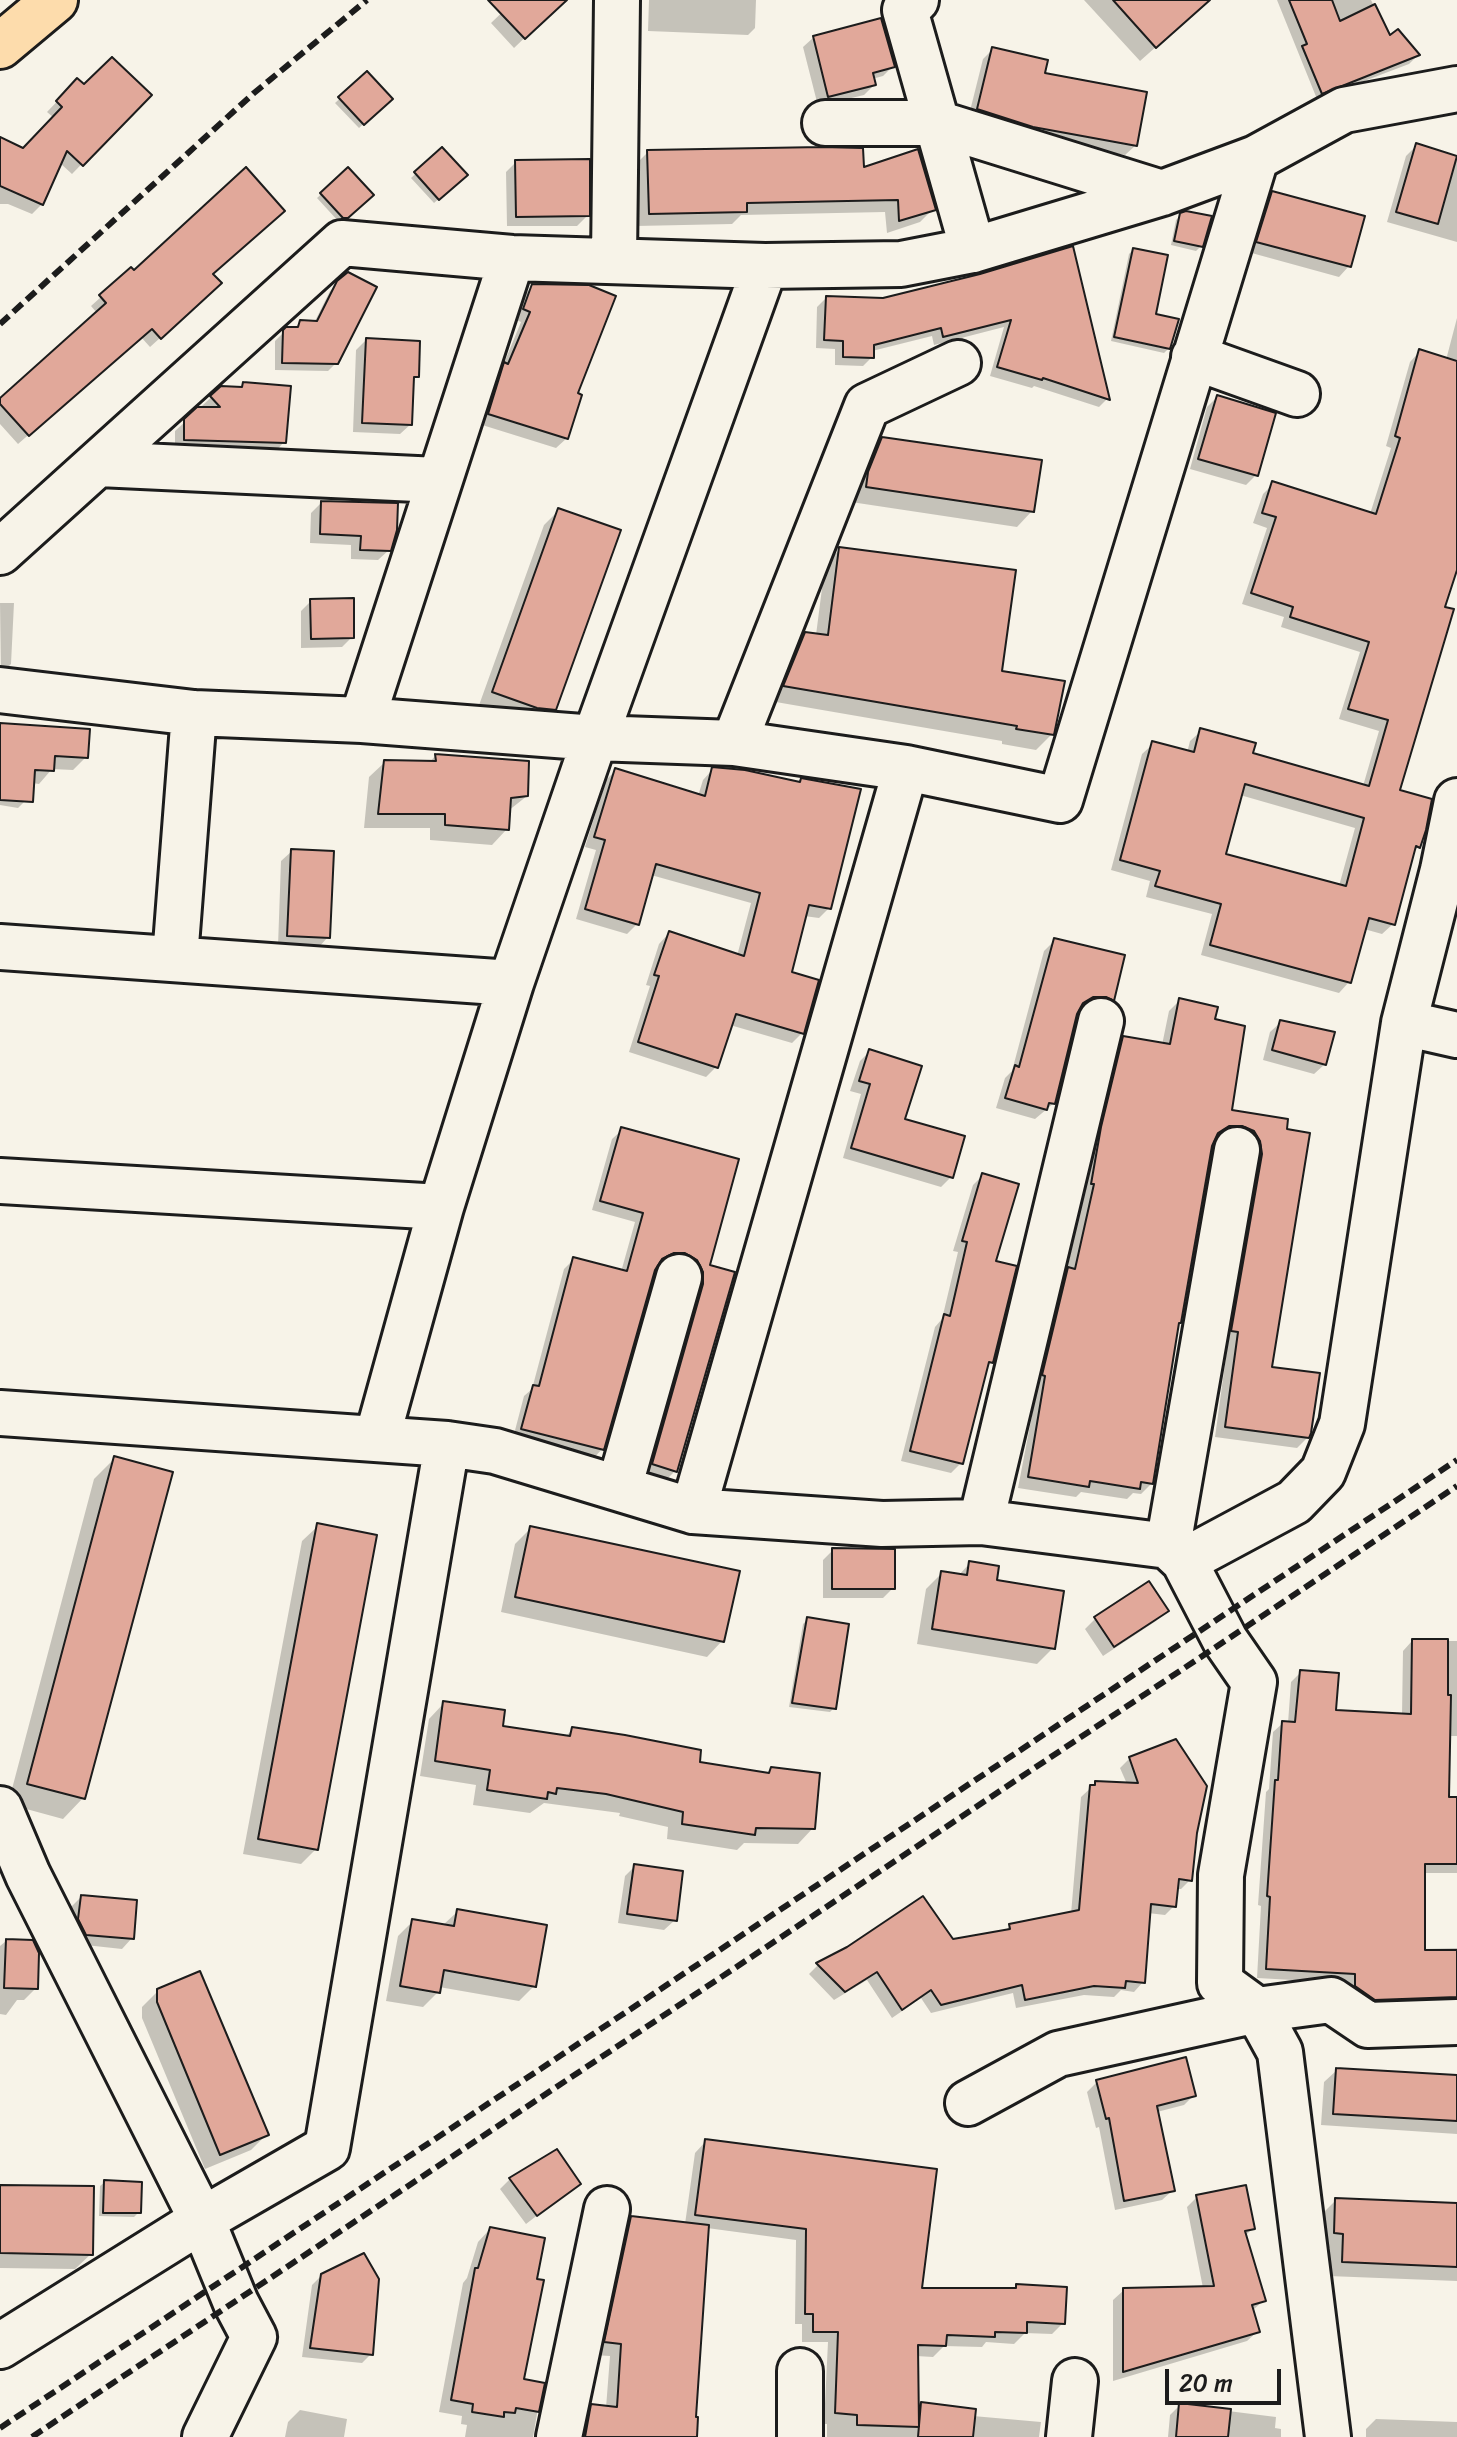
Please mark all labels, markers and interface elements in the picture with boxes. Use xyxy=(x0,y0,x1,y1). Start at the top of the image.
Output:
scale bar xyxy=(1169,2353,1285,2403)
text: 20 m xyxy=(1179,2362,1233,2404)

